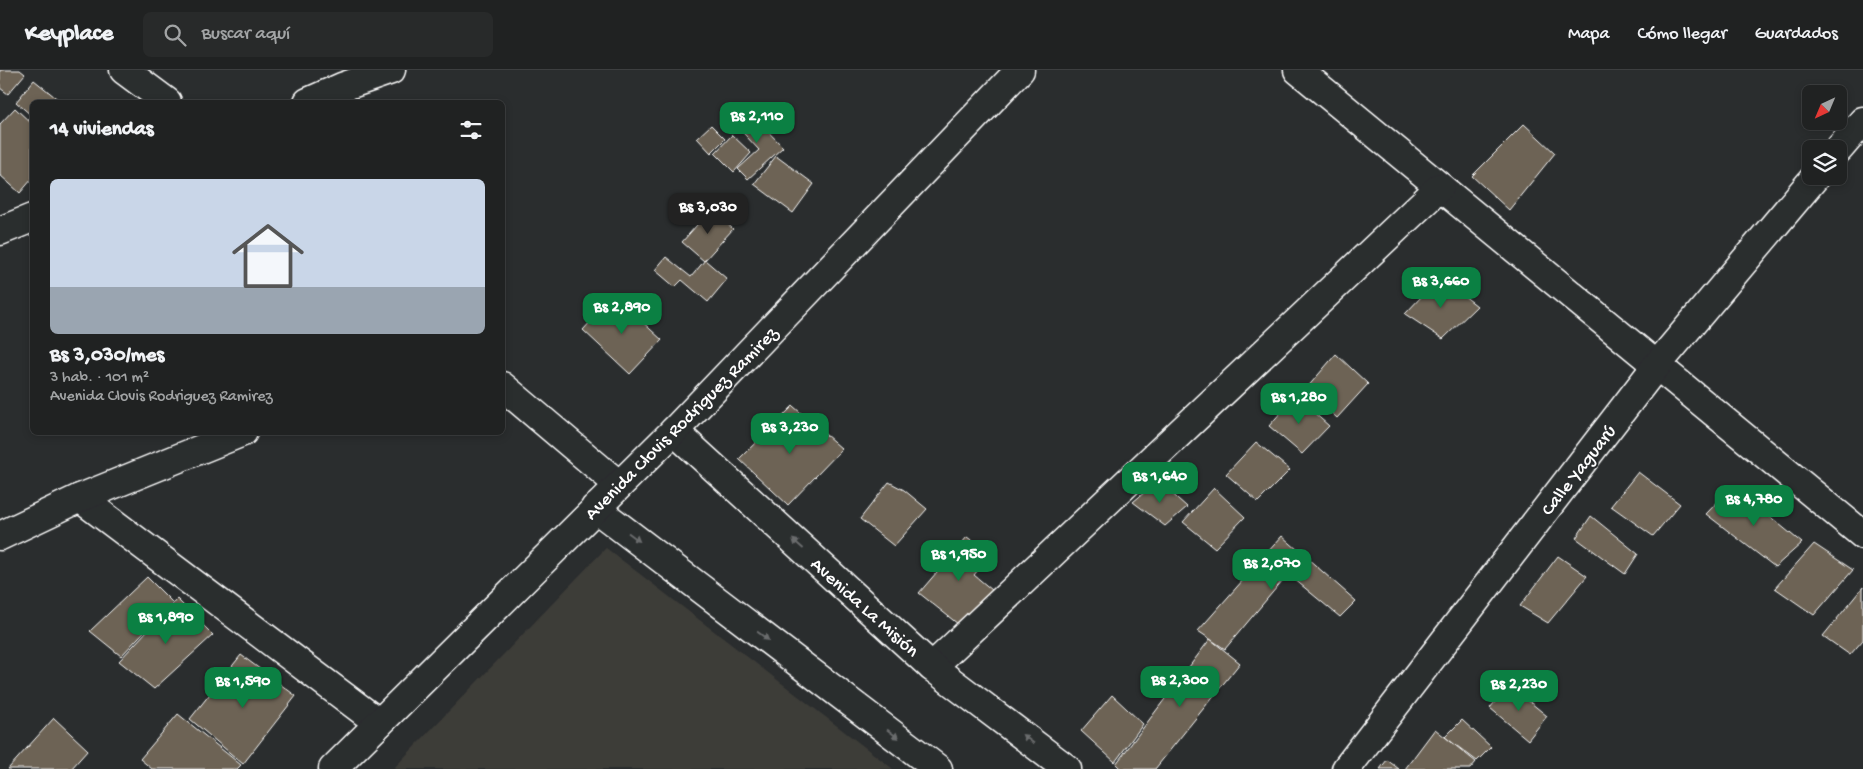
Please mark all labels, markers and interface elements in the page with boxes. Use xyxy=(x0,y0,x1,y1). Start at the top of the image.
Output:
search box xyxy=(143,12,493,57)
text: Keyplace xyxy=(25,20,113,49)
icon: search xyxy=(161,21,189,49)
text: Buscar aquí xyxy=(201,23,290,46)
text: Mapa xyxy=(1568,24,1609,45)
text: Cómo llegar xyxy=(1637,24,1727,45)
text: Guardados xyxy=(1755,24,1838,45)
north arrow xyxy=(1802,85,1848,130)
map controls xyxy=(1802,85,1847,185)
pin: Bs 2,110 xyxy=(705,102,809,144)
text: Bs 2,110 xyxy=(731,108,783,127)
icon: filters xyxy=(457,116,485,144)
text: 14 viviendas xyxy=(50,118,154,143)
button: layers xyxy=(1802,140,1847,185)
pin: Bs 3,030 xyxy=(656,192,760,235)
text: Bs 3,030 xyxy=(679,199,737,218)
icon: home xyxy=(223,211,313,301)
pin: Bs 3,660 xyxy=(1389,266,1493,309)
text: Bs 3,660 xyxy=(1413,273,1469,292)
pin: Bs 2,890 xyxy=(570,292,674,335)
text: Bs 2,890 xyxy=(594,299,650,318)
street label: Avenida Clovis Rodriguez Ramirez xyxy=(581,322,784,526)
text: Bs 3,030/mes xyxy=(50,344,164,369)
text: 3 hab. · 101 m² xyxy=(50,369,149,388)
pin: Bs 1,280 xyxy=(1247,382,1351,425)
text: Avenida Clovis Rodriguez Ramirez xyxy=(50,388,273,407)
text: Bs 1,280 xyxy=(1271,389,1327,408)
pin: Bs 3,230 xyxy=(738,412,842,455)
text: Bs 3,230 xyxy=(762,419,818,438)
street label: Calle Yaguarú xyxy=(1537,421,1622,521)
pin: Bs 1,640 xyxy=(1108,462,1212,504)
text: Bs 1,640 xyxy=(1133,468,1187,487)
pin: Bs 4,780 xyxy=(1702,484,1806,527)
text: Bs 4,780 xyxy=(1726,491,1782,510)
one-way arrow xyxy=(627,532,640,543)
one-way arrow xyxy=(792,538,804,550)
pin: Bs 1,950 xyxy=(907,540,1011,582)
text: Bs 1,950 xyxy=(932,546,986,565)
pin: Bs 2,070 xyxy=(1220,548,1324,591)
street label: Avenida La Misión xyxy=(805,554,923,663)
text: Bs 2,070 xyxy=(1243,555,1301,574)
pin: Bs 1,890 xyxy=(114,602,218,645)
text: Bs 1,890 xyxy=(138,609,194,628)
one-way arrow xyxy=(756,630,769,641)
pin: Bs 1,590 xyxy=(191,666,295,709)
pin: Bs 2,300 xyxy=(1128,666,1232,708)
pin: Bs 2,230 xyxy=(1467,670,1571,712)
text: Bs 2,300 xyxy=(1151,672,1209,691)
text: Bs 1,590 xyxy=(216,673,270,692)
text: Bs 2,230 xyxy=(1491,676,1547,695)
one-way arrow xyxy=(886,729,900,739)
one-way arrow xyxy=(1022,734,1035,745)

